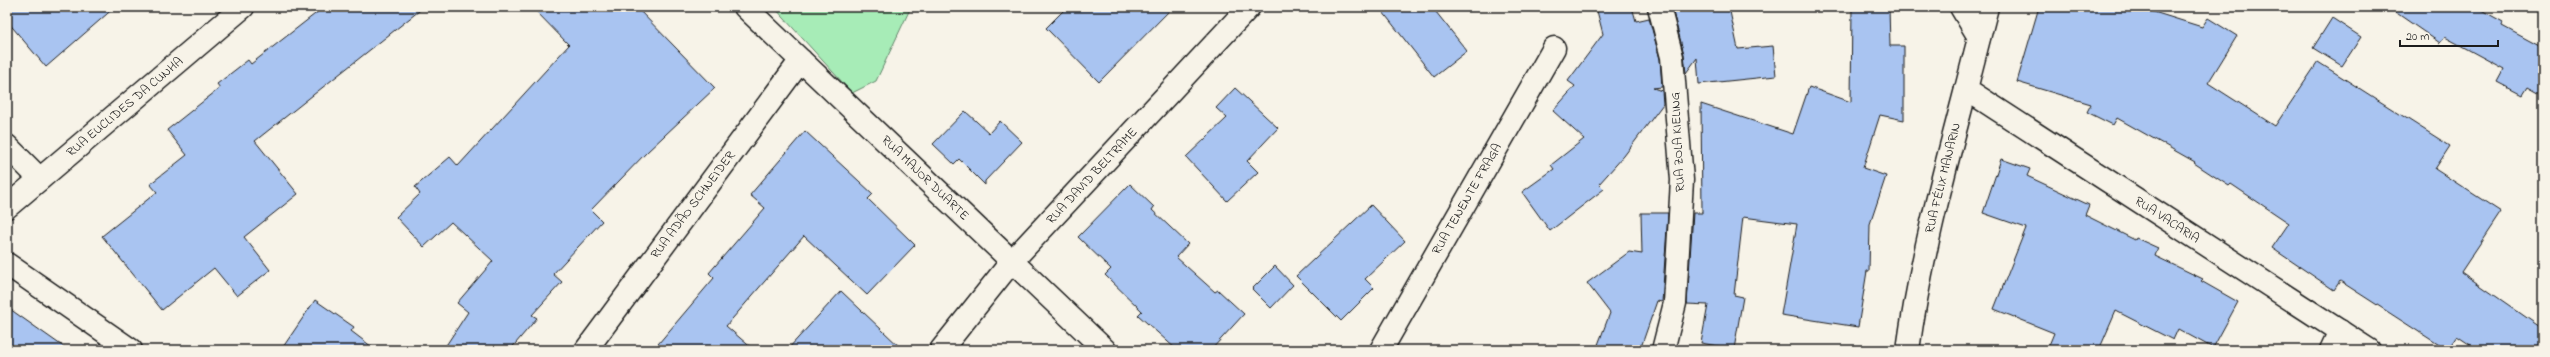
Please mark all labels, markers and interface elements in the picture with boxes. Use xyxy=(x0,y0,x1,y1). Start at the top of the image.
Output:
scale bar xyxy=(2400,22,2498,48)
text: 20 m xyxy=(2406,28,2429,46)
street label: RUA EUCLIDES DA CUNHA xyxy=(62,52,188,162)
street label: RUA ZOLA KIELING xyxy=(1666,91,1690,193)
street label: RUA FÉLIX MANARIN xyxy=(1920,121,1966,235)
street label: RUA DAVID BELTRAME xyxy=(1042,123,1142,229)
street label: RUA MAJOR DUARTE xyxy=(877,131,973,225)
street label: RUA TENENTE FRAGA xyxy=(1427,140,1507,258)
street label: RUA ADÃO SCHNEIDER xyxy=(646,146,740,263)
street label: RUA VACARIA xyxy=(2131,192,2203,248)

